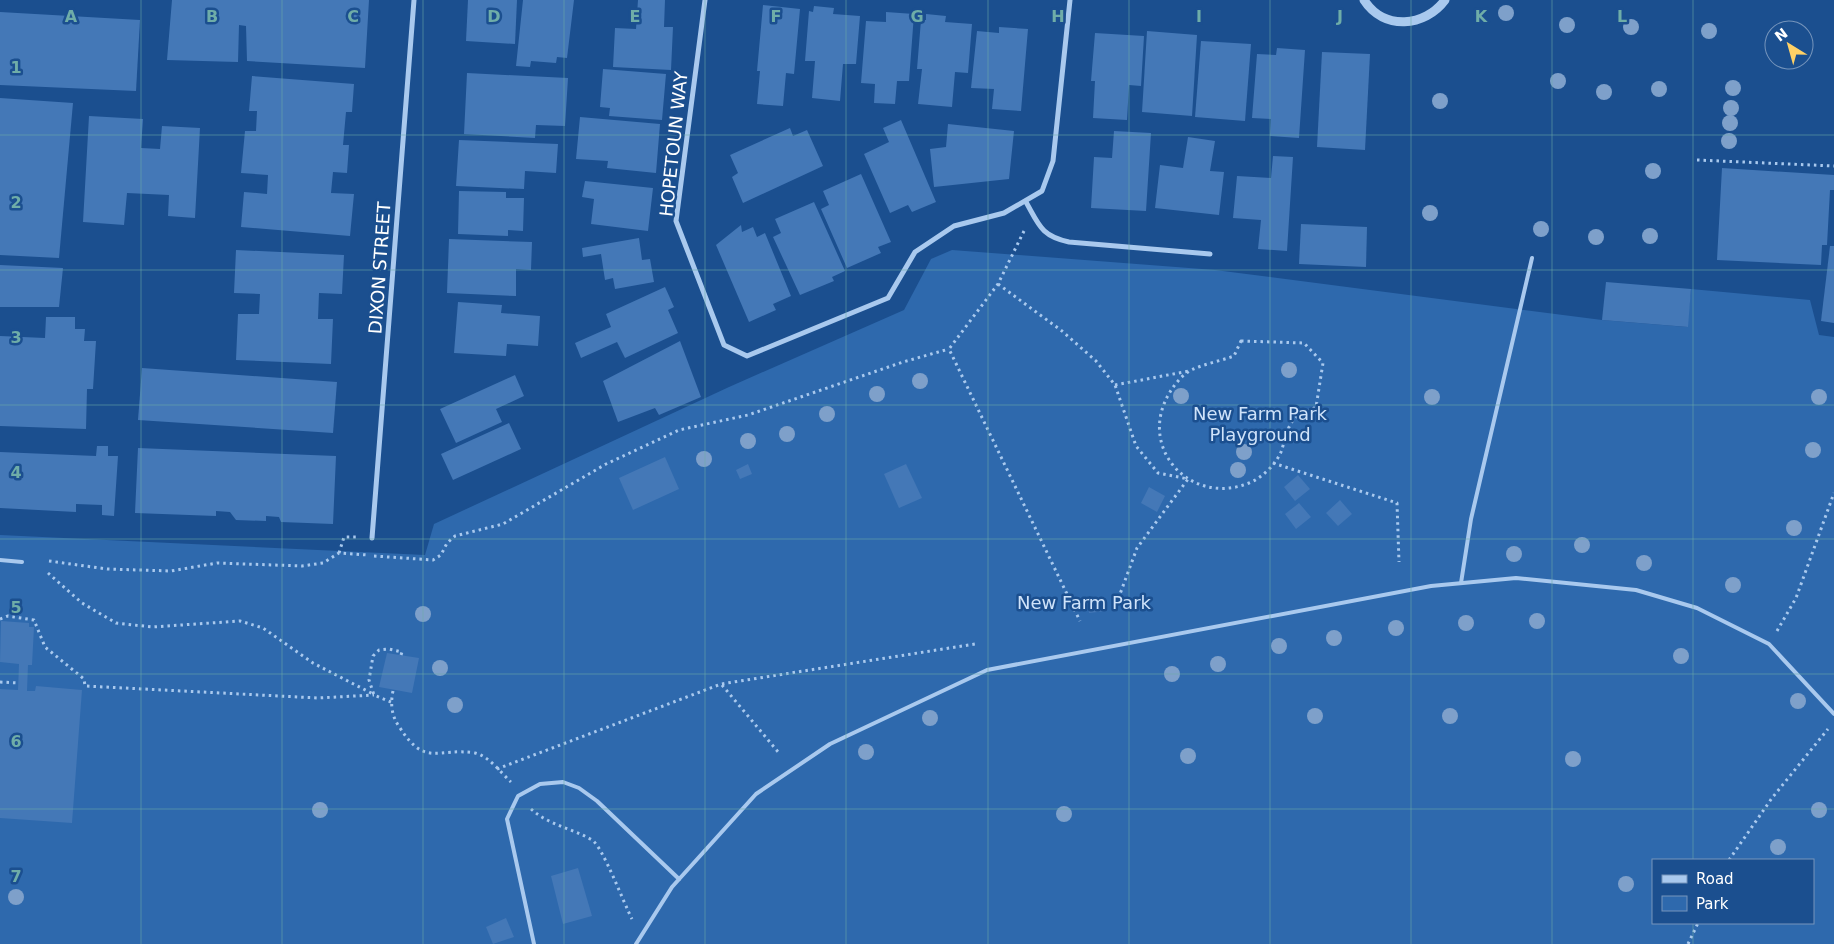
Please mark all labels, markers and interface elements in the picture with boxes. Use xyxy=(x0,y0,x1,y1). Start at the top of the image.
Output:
text: A xyxy=(65,7,78,26)
text: B xyxy=(206,7,218,26)
text: C xyxy=(347,7,359,26)
text: D xyxy=(487,7,501,26)
text: E xyxy=(630,7,640,26)
text: F xyxy=(771,7,781,26)
text: G xyxy=(910,7,924,26)
text: H xyxy=(1051,7,1065,26)
text: I xyxy=(1196,7,1202,26)
text: J xyxy=(1336,7,1343,26)
text: K xyxy=(1475,7,1488,26)
text: L xyxy=(1617,7,1627,26)
north arrow xyxy=(1764,20,1814,70)
text: N xyxy=(1772,25,1791,45)
text: 1 xyxy=(10,58,22,77)
street label: HOPETOUN WAY xyxy=(655,69,692,218)
text: 2 xyxy=(10,193,22,212)
street label: DIXON STREET xyxy=(364,200,395,335)
text: 3 xyxy=(10,328,22,347)
park label: New Farm Park Playground xyxy=(1193,403,1328,445)
text: 4 xyxy=(10,463,22,482)
park label: New Farm Park xyxy=(1017,592,1152,613)
text: 5 xyxy=(10,598,22,617)
text: 6 xyxy=(10,732,22,751)
legend xyxy=(1652,859,1814,924)
text: 7 xyxy=(10,867,22,886)
text: Road xyxy=(1696,870,1734,888)
text: Park xyxy=(1696,895,1729,913)

